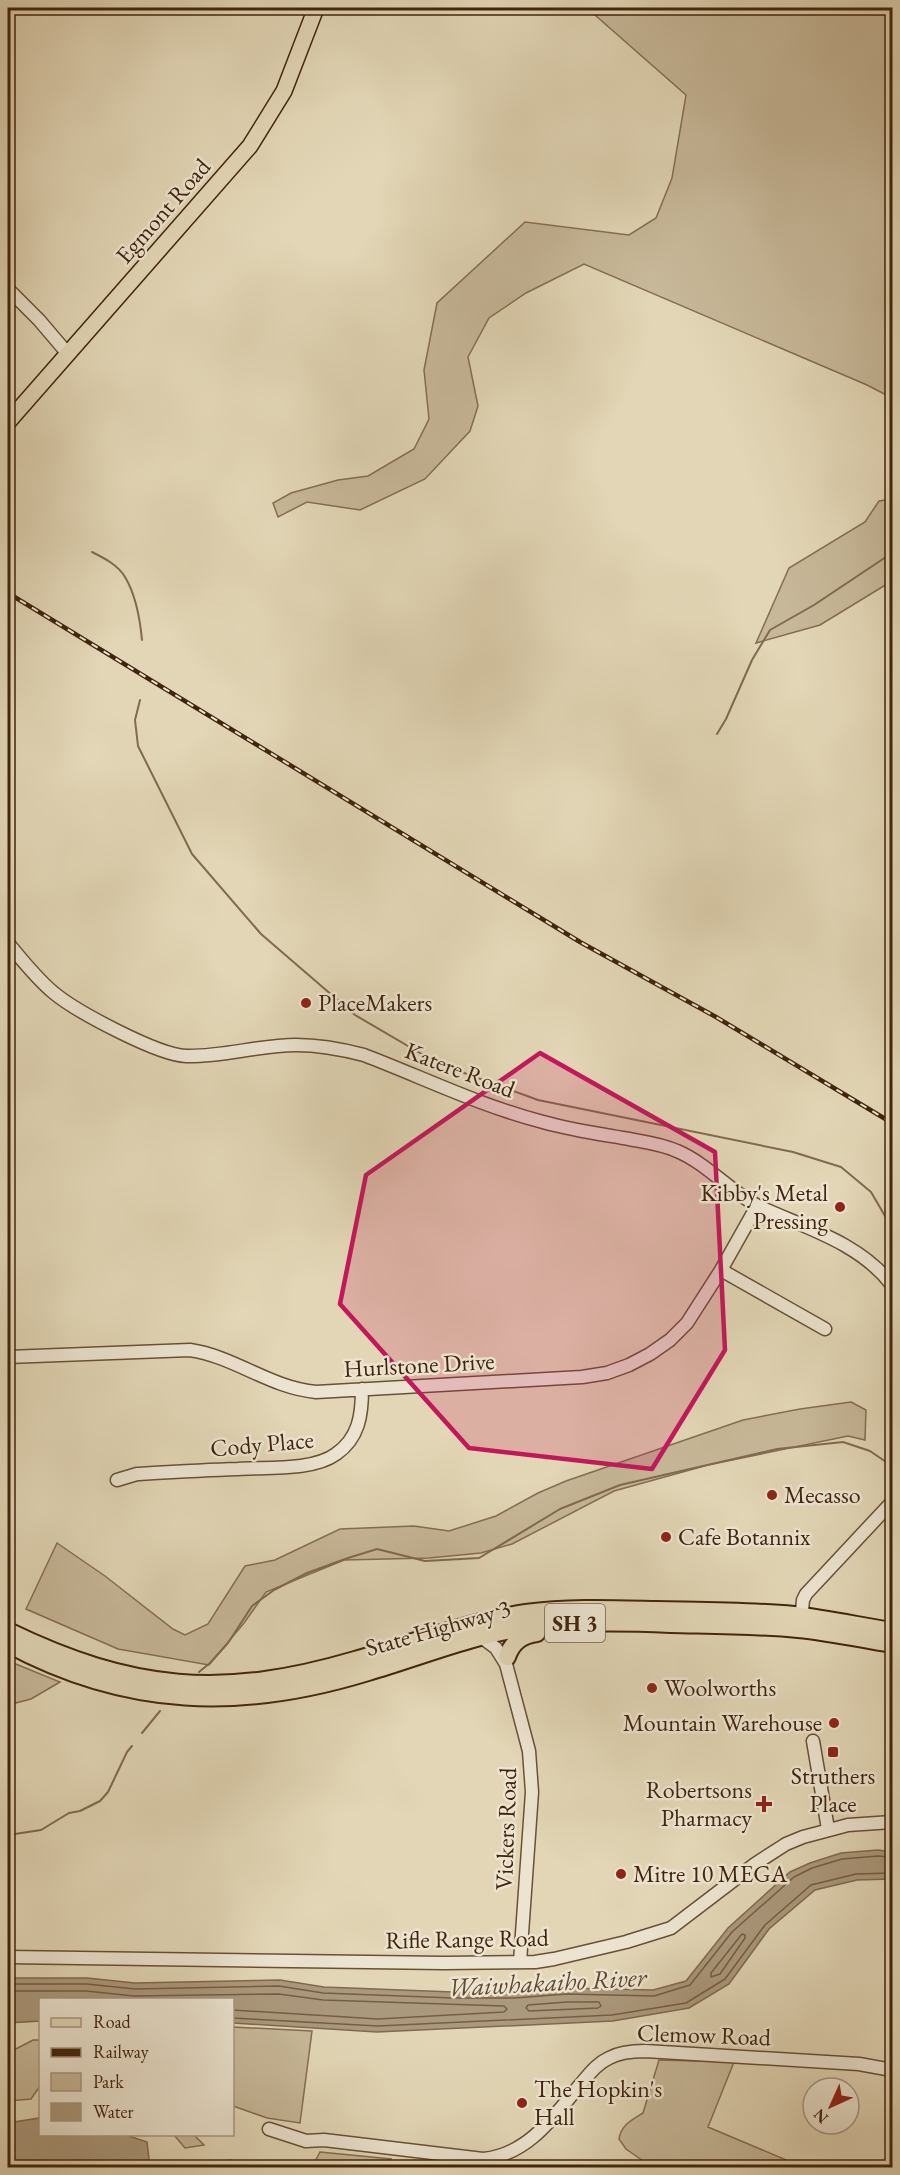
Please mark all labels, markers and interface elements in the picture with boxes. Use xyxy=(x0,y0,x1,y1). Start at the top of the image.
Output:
street label: Egmont Road xyxy=(108,151,217,270)
place label: PlaceMakers xyxy=(318,987,432,1018)
marker: PlaceMakers xyxy=(299,996,313,1010)
street label: Katere Road xyxy=(401,1034,520,1105)
place label: Kibby's Metal Pressing xyxy=(700,1177,829,1236)
marker: Kibby's Metal Pressing xyxy=(833,1200,847,1214)
street label: Hurlstone Drive xyxy=(343,1345,495,1384)
street label: Cody Place xyxy=(209,1424,315,1463)
place label: Mecasso xyxy=(784,1479,861,1510)
marker: Mecasso xyxy=(765,1488,779,1502)
place label: Cafe Botannix xyxy=(678,1521,811,1552)
marker: Cafe Botannix xyxy=(659,1530,673,1544)
street label: State Highway 3 xyxy=(362,1592,514,1663)
road number: SH 3 xyxy=(545,1604,605,1642)
place label: Woolworths xyxy=(664,1672,776,1703)
marker: Woolworths xyxy=(645,1681,659,1695)
place label: Mountain Warehouse xyxy=(623,1707,822,1738)
marker: Mountain Warehouse xyxy=(827,1716,841,1730)
marker: Struthers Place xyxy=(826,1745,840,1759)
place label: Struthers Place xyxy=(791,1760,875,1819)
street label: Vickers Road xyxy=(488,1766,523,1891)
place label: Robertsons Pharmacy xyxy=(646,1774,752,1833)
marker: Robertsons Pharmacy xyxy=(757,1797,771,1811)
place label: Mitre 10 MEGA xyxy=(633,1858,788,1889)
marker: Mitre 10 MEGA xyxy=(614,1867,628,1881)
street label: Rifle Range Road xyxy=(385,1922,550,1955)
water label: Waiwhakaiho River xyxy=(447,1960,648,2004)
legend xyxy=(39,1998,234,2136)
text: Road xyxy=(93,2010,132,2033)
street label: Clemow Road xyxy=(637,2017,772,2052)
text: Railway xyxy=(93,2040,149,2063)
text: Park xyxy=(93,2070,124,2093)
place label: The Hopkin's Hall xyxy=(534,2073,662,2132)
north arrow xyxy=(801,2076,861,2136)
marker: The Hopkin's Hall xyxy=(515,2096,529,2110)
text: Water xyxy=(93,2100,134,2123)
text: N xyxy=(809,2104,833,2128)

